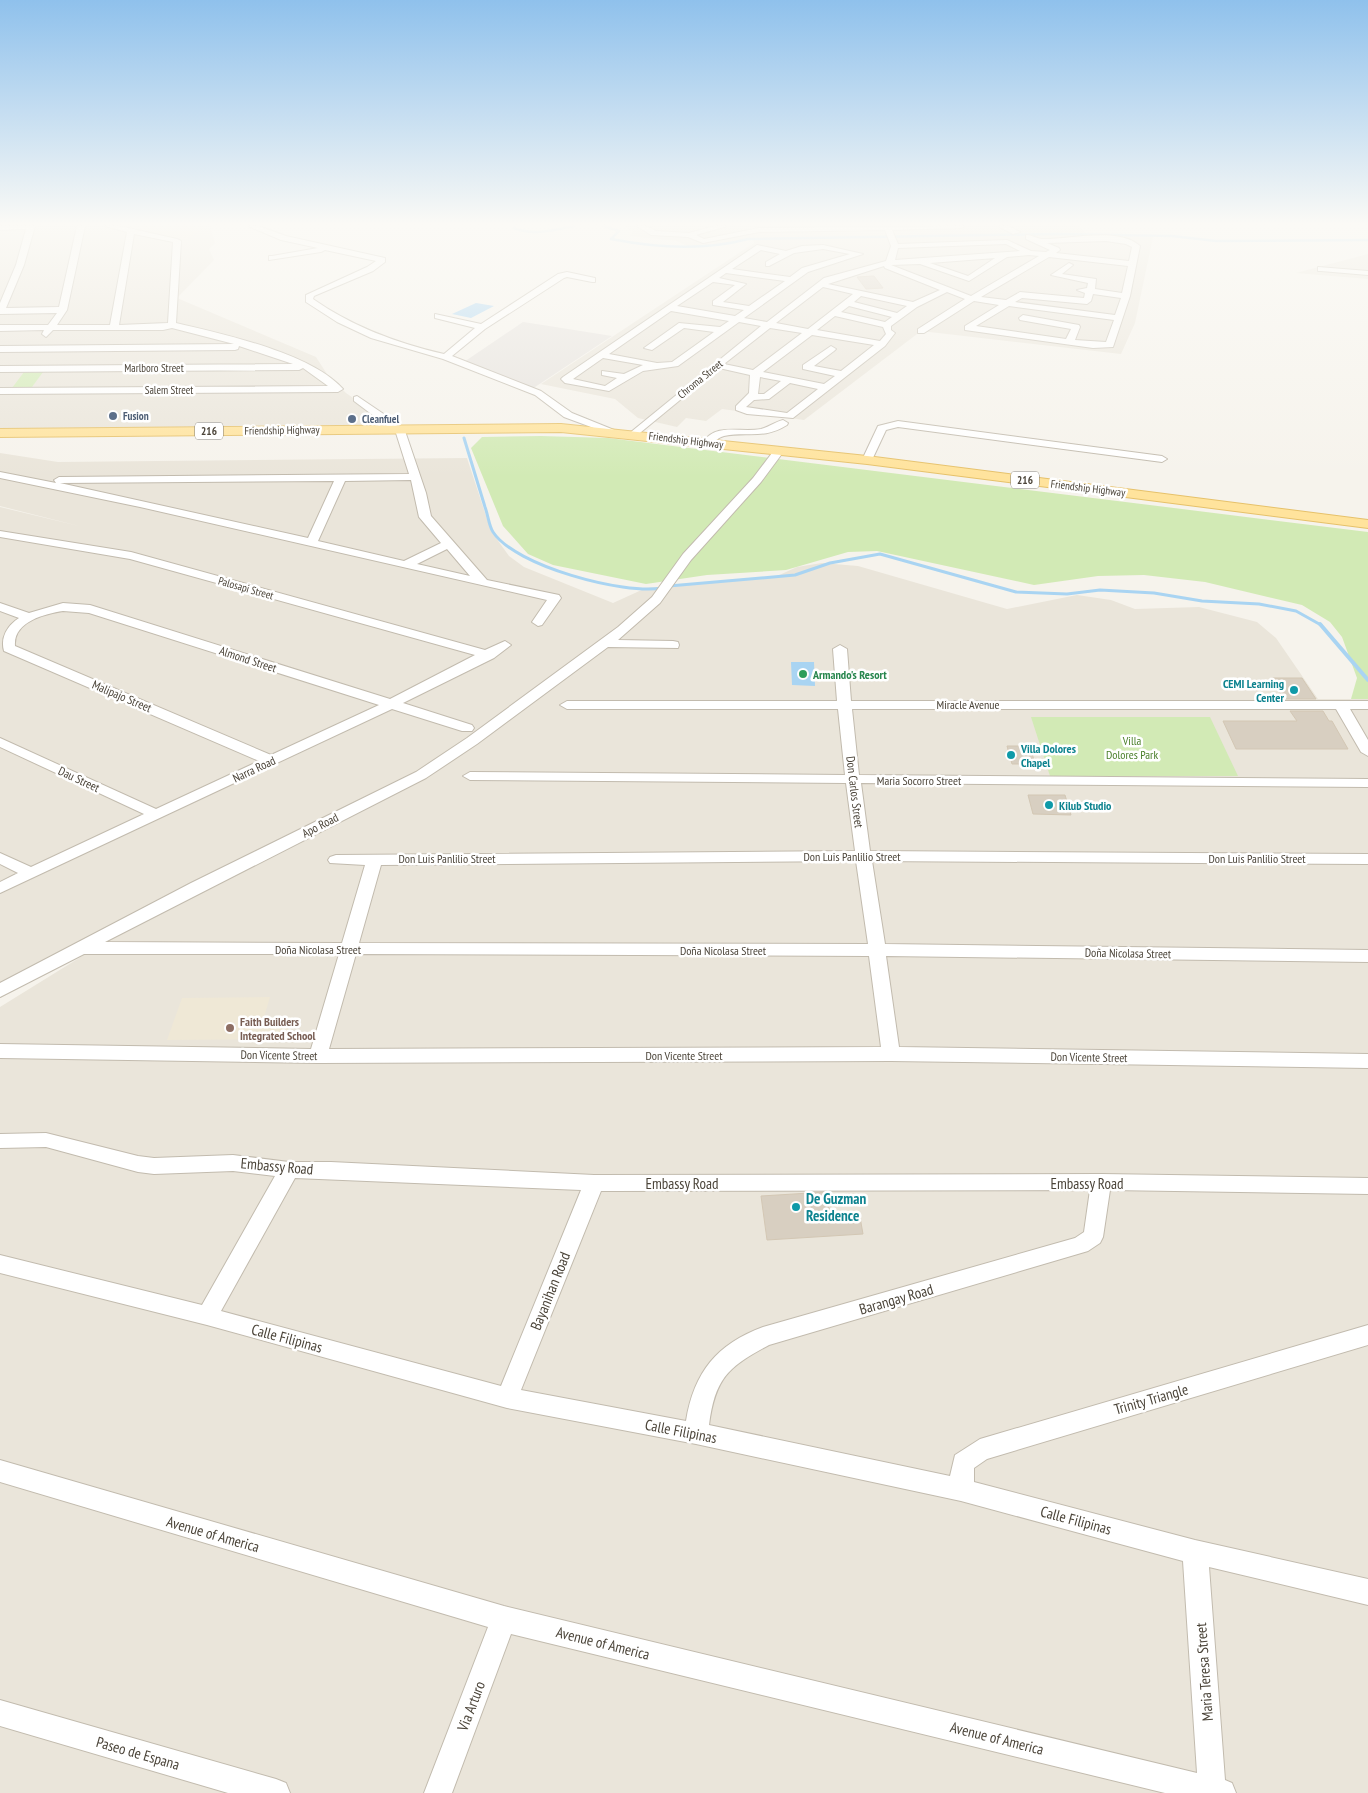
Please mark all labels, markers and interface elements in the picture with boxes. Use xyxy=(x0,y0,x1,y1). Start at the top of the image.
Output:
street label: Chroma Street xyxy=(674,356,726,402)
street label: Marlboro Street xyxy=(124,361,184,375)
street label: Salem Street xyxy=(145,383,193,397)
place label: Fusion xyxy=(123,409,149,423)
marker: Fusion xyxy=(107,410,119,422)
place label: Cleanfuel xyxy=(362,412,399,426)
marker: Cleanfuel xyxy=(346,413,358,425)
road number: 216 xyxy=(195,422,223,440)
street label: Friendship Highway xyxy=(244,422,320,438)
street label: Friendship Highway xyxy=(648,428,725,452)
road number: 216 xyxy=(1011,472,1039,488)
street label: Friendship Highway xyxy=(1050,476,1127,500)
street label: Palosapi Street xyxy=(217,573,275,603)
street label: Almond Street xyxy=(217,643,279,676)
place label: Armando's Resort xyxy=(812,667,887,682)
marker: Armando's Resort xyxy=(797,668,809,680)
place label: CEMI Learning Center xyxy=(1223,676,1284,705)
street label: Malipajo Street xyxy=(90,677,155,715)
marker: CEMI Learning Center xyxy=(1288,684,1300,696)
street label: Miracle Avenue xyxy=(937,697,1000,712)
park label: Villa Dolores Park xyxy=(1106,733,1158,762)
place label: Villa Dolores Chapel xyxy=(1020,741,1076,770)
marker: Villa Dolores Chapel xyxy=(1005,749,1017,761)
street label: Narra Road xyxy=(230,753,278,785)
street label: Don Carlos Street xyxy=(843,755,867,829)
street label: Dau Street xyxy=(56,763,103,795)
street label: Maria Socorro Street xyxy=(877,773,962,788)
place label: Kilub Studio xyxy=(1059,798,1112,813)
marker: Kilub Studio xyxy=(1043,799,1055,811)
street label: Apo Road xyxy=(299,809,341,841)
street label: Don Luis Panlilio Street xyxy=(803,849,901,864)
street label: Don Luis Panlilio Street xyxy=(398,851,496,866)
street label: Don Luis Panlilio Street xyxy=(1208,851,1306,866)
street label: Doña Nicolasa Street xyxy=(275,942,362,957)
street label: Doña Nicolasa Street xyxy=(680,943,767,958)
street label: Doña Nicolasa Street xyxy=(1085,945,1172,961)
place label: Faith Builders Integrated School xyxy=(240,1014,316,1043)
marker: Faith Builders Integrated School xyxy=(224,1022,236,1034)
street label: Don Vicente Street xyxy=(240,1047,318,1063)
street label: Don Vicente Street xyxy=(645,1048,723,1063)
street label: Don Vicente Street xyxy=(1050,1049,1128,1065)
street label: Embassy Road xyxy=(240,1153,314,1179)
street label: Embassy Road xyxy=(646,1174,718,1193)
street label: Embassy Road xyxy=(1051,1174,1123,1193)
place label: De Guzman Residence xyxy=(806,1189,866,1225)
marker: De Guzman Residence xyxy=(790,1201,802,1213)
street label: Bayanihan Road xyxy=(526,1249,574,1333)
street label: Barangay Road xyxy=(857,1279,935,1319)
street label: Calle Filipinas xyxy=(249,1319,325,1357)
street label: Trinity Triangle xyxy=(1112,1379,1190,1419)
street label: Calle Filipinas xyxy=(644,1415,718,1447)
street label: Calle Filipinas xyxy=(1038,1501,1114,1539)
street label: Avenue of America xyxy=(164,1512,262,1556)
street label: Avenue of America xyxy=(554,1622,652,1664)
street label: Maria Teresa Street xyxy=(1191,1622,1217,1722)
street label: Via Arturo xyxy=(452,1678,489,1735)
street label: Avenue of America xyxy=(948,1717,1046,1759)
street label: Paseo de Espana xyxy=(94,1732,182,1774)

